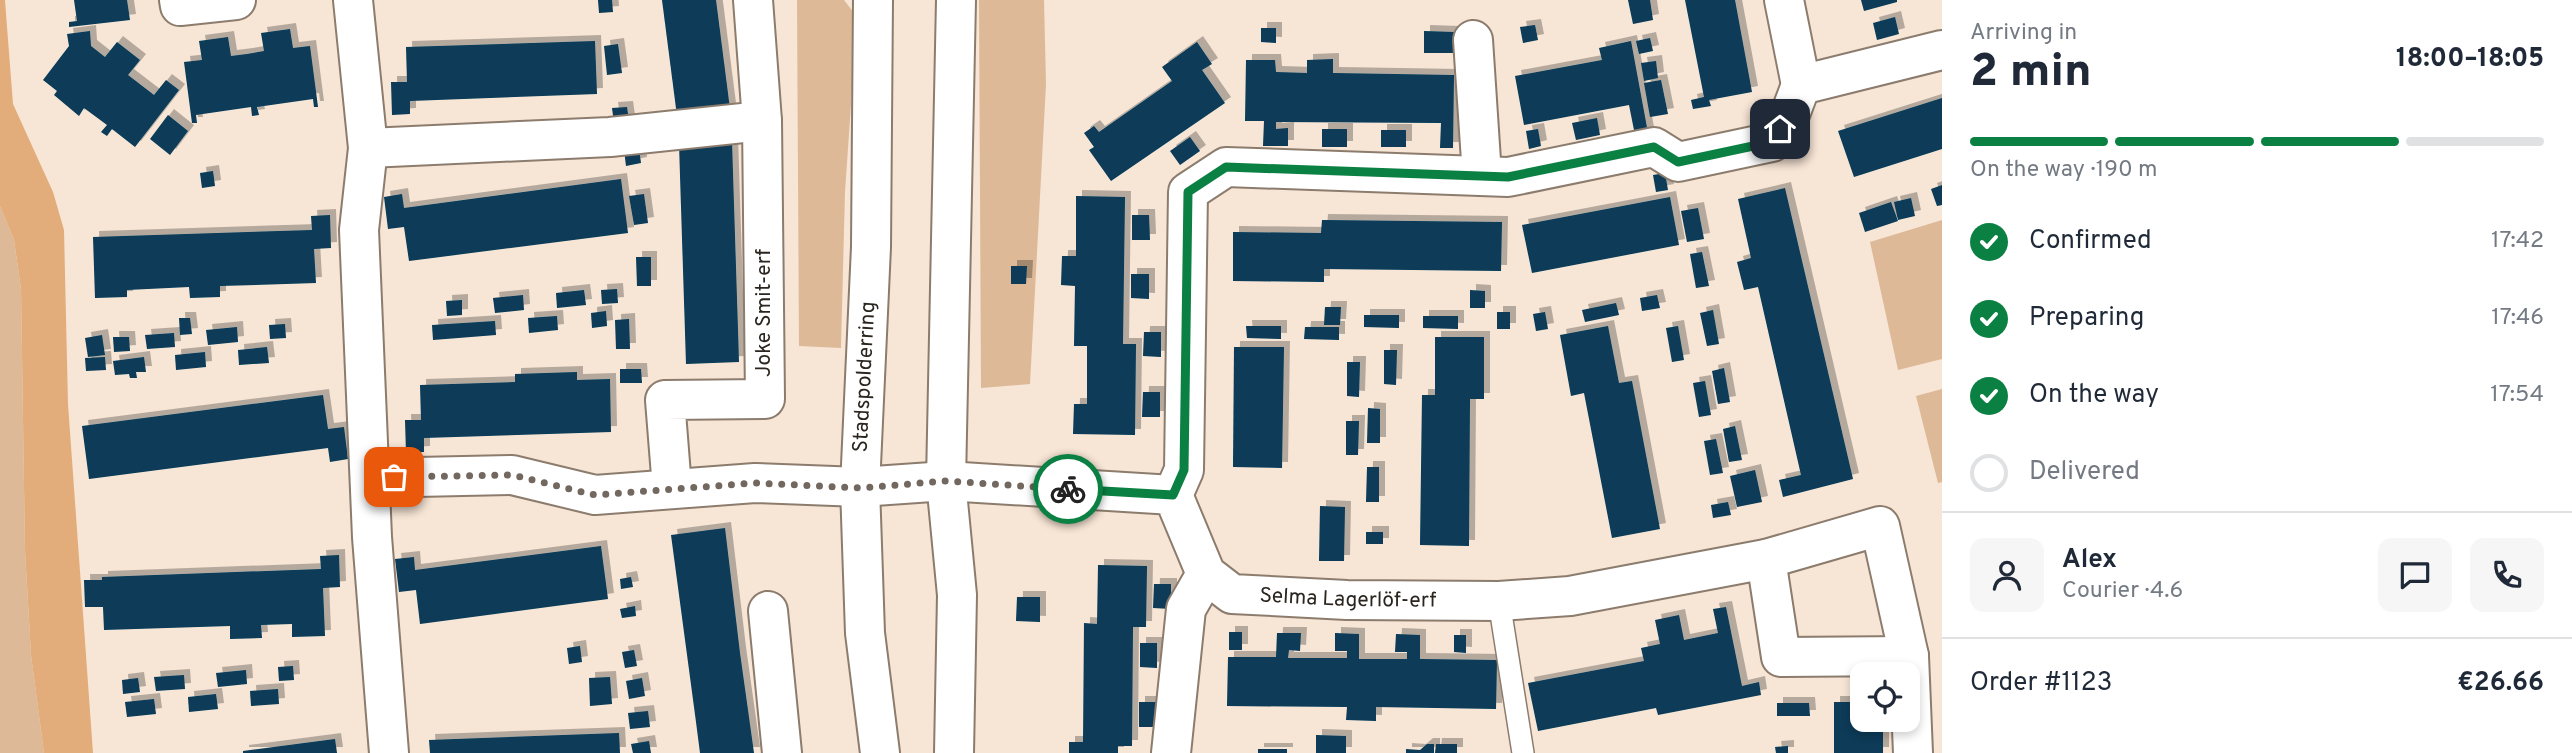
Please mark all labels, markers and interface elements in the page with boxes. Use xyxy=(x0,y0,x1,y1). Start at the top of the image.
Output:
text: Arriving in xyxy=(1970,19,2077,48)
text: 18:00–18:05 xyxy=(2396,43,2544,76)
text: 2 min xyxy=(1970,44,2092,103)
pin xyxy=(1750,99,1810,159)
icon: home xyxy=(1761,110,1799,148)
text: On the way · 190 m xyxy=(1970,156,2158,185)
icon: check xyxy=(1970,223,2008,261)
text: Confirmed xyxy=(2029,225,2152,258)
text: 17:42 xyxy=(2491,227,2544,256)
street label: Joke Smit-erf xyxy=(751,249,778,377)
icon: check xyxy=(1970,300,2008,338)
street label: Stadspolderring xyxy=(848,301,882,453)
text: Preparing xyxy=(2029,302,2144,335)
text: 17:46 xyxy=(2491,304,2544,333)
icon: check xyxy=(1970,377,2008,415)
text: On the way xyxy=(2029,379,2159,412)
text: 17:54 xyxy=(2490,381,2544,410)
pin xyxy=(364,447,424,507)
courier xyxy=(1033,454,1103,524)
text: Delivered xyxy=(2029,456,2140,489)
icon: bag xyxy=(375,458,413,496)
icon: bike xyxy=(1049,470,1087,508)
button: person xyxy=(1970,538,2044,612)
button: chat xyxy=(2378,538,2452,612)
button: phone xyxy=(2470,538,2544,612)
text: Alex xyxy=(2062,544,2117,577)
text: Courier · 4.6 xyxy=(2062,577,2183,606)
street label: Selma Lagerlöf-erf xyxy=(1259,582,1436,614)
map controls xyxy=(1850,662,1920,732)
button: locate xyxy=(1850,662,1920,732)
text: Order #1123 xyxy=(1970,667,2112,700)
text: €26.66 xyxy=(2457,667,2544,700)

